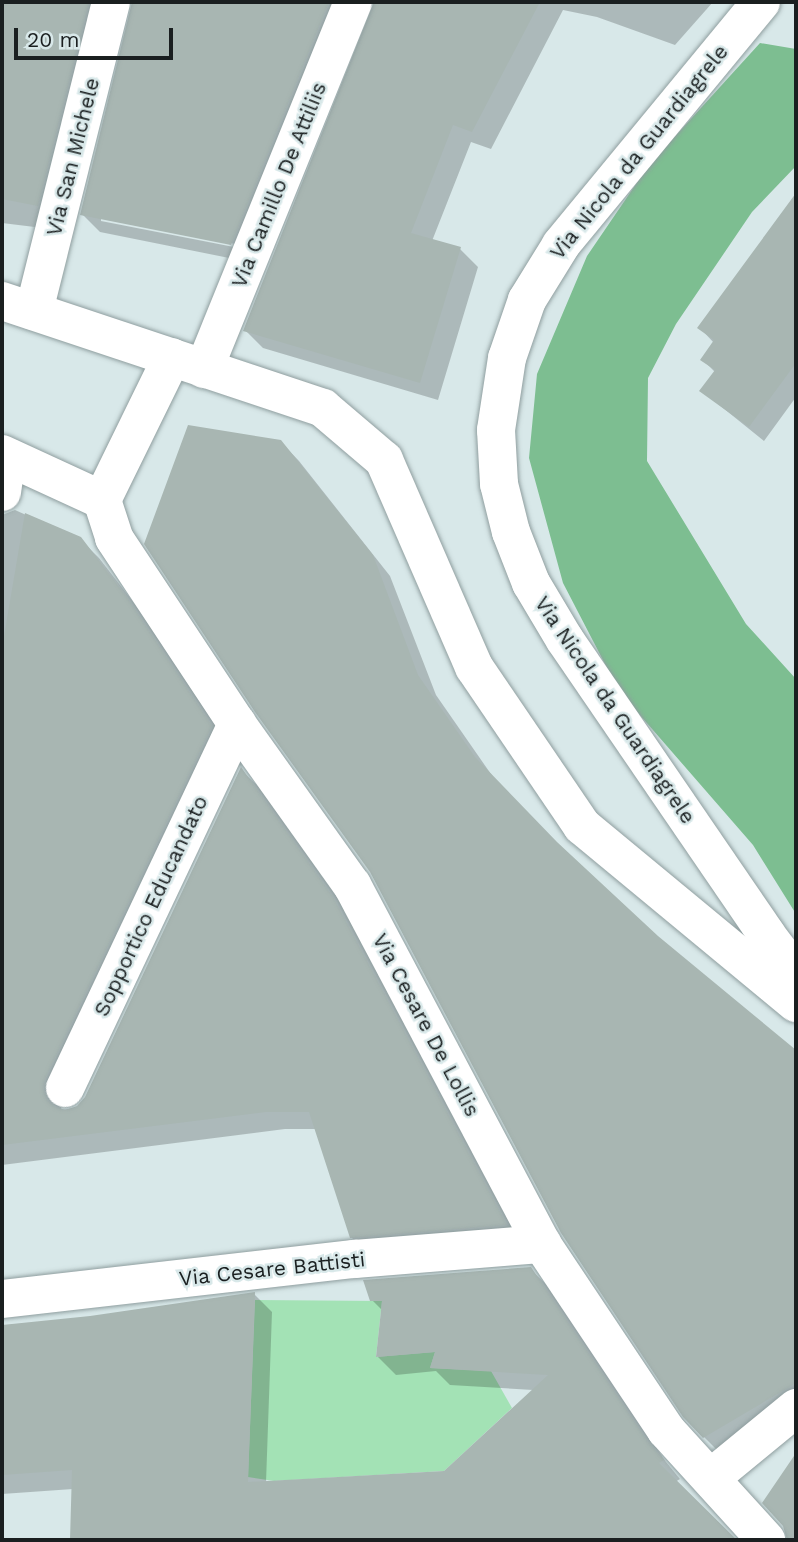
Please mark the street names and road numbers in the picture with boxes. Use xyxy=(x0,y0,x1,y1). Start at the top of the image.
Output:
street label: Via Nicola da Guardiagrele xyxy=(544,39,734,265)
street label: Via San Michele xyxy=(41,75,105,239)
street label: Via Camillo De Attiliis xyxy=(226,78,332,292)
street label: Via Nicola da Guardiagrele xyxy=(529,591,701,829)
street label: Sopportico Educandato xyxy=(89,792,213,1020)
street label: Via Cesare De Lollis xyxy=(367,929,485,1121)
street label: Via Cesare Battisti xyxy=(177,1247,367,1291)

